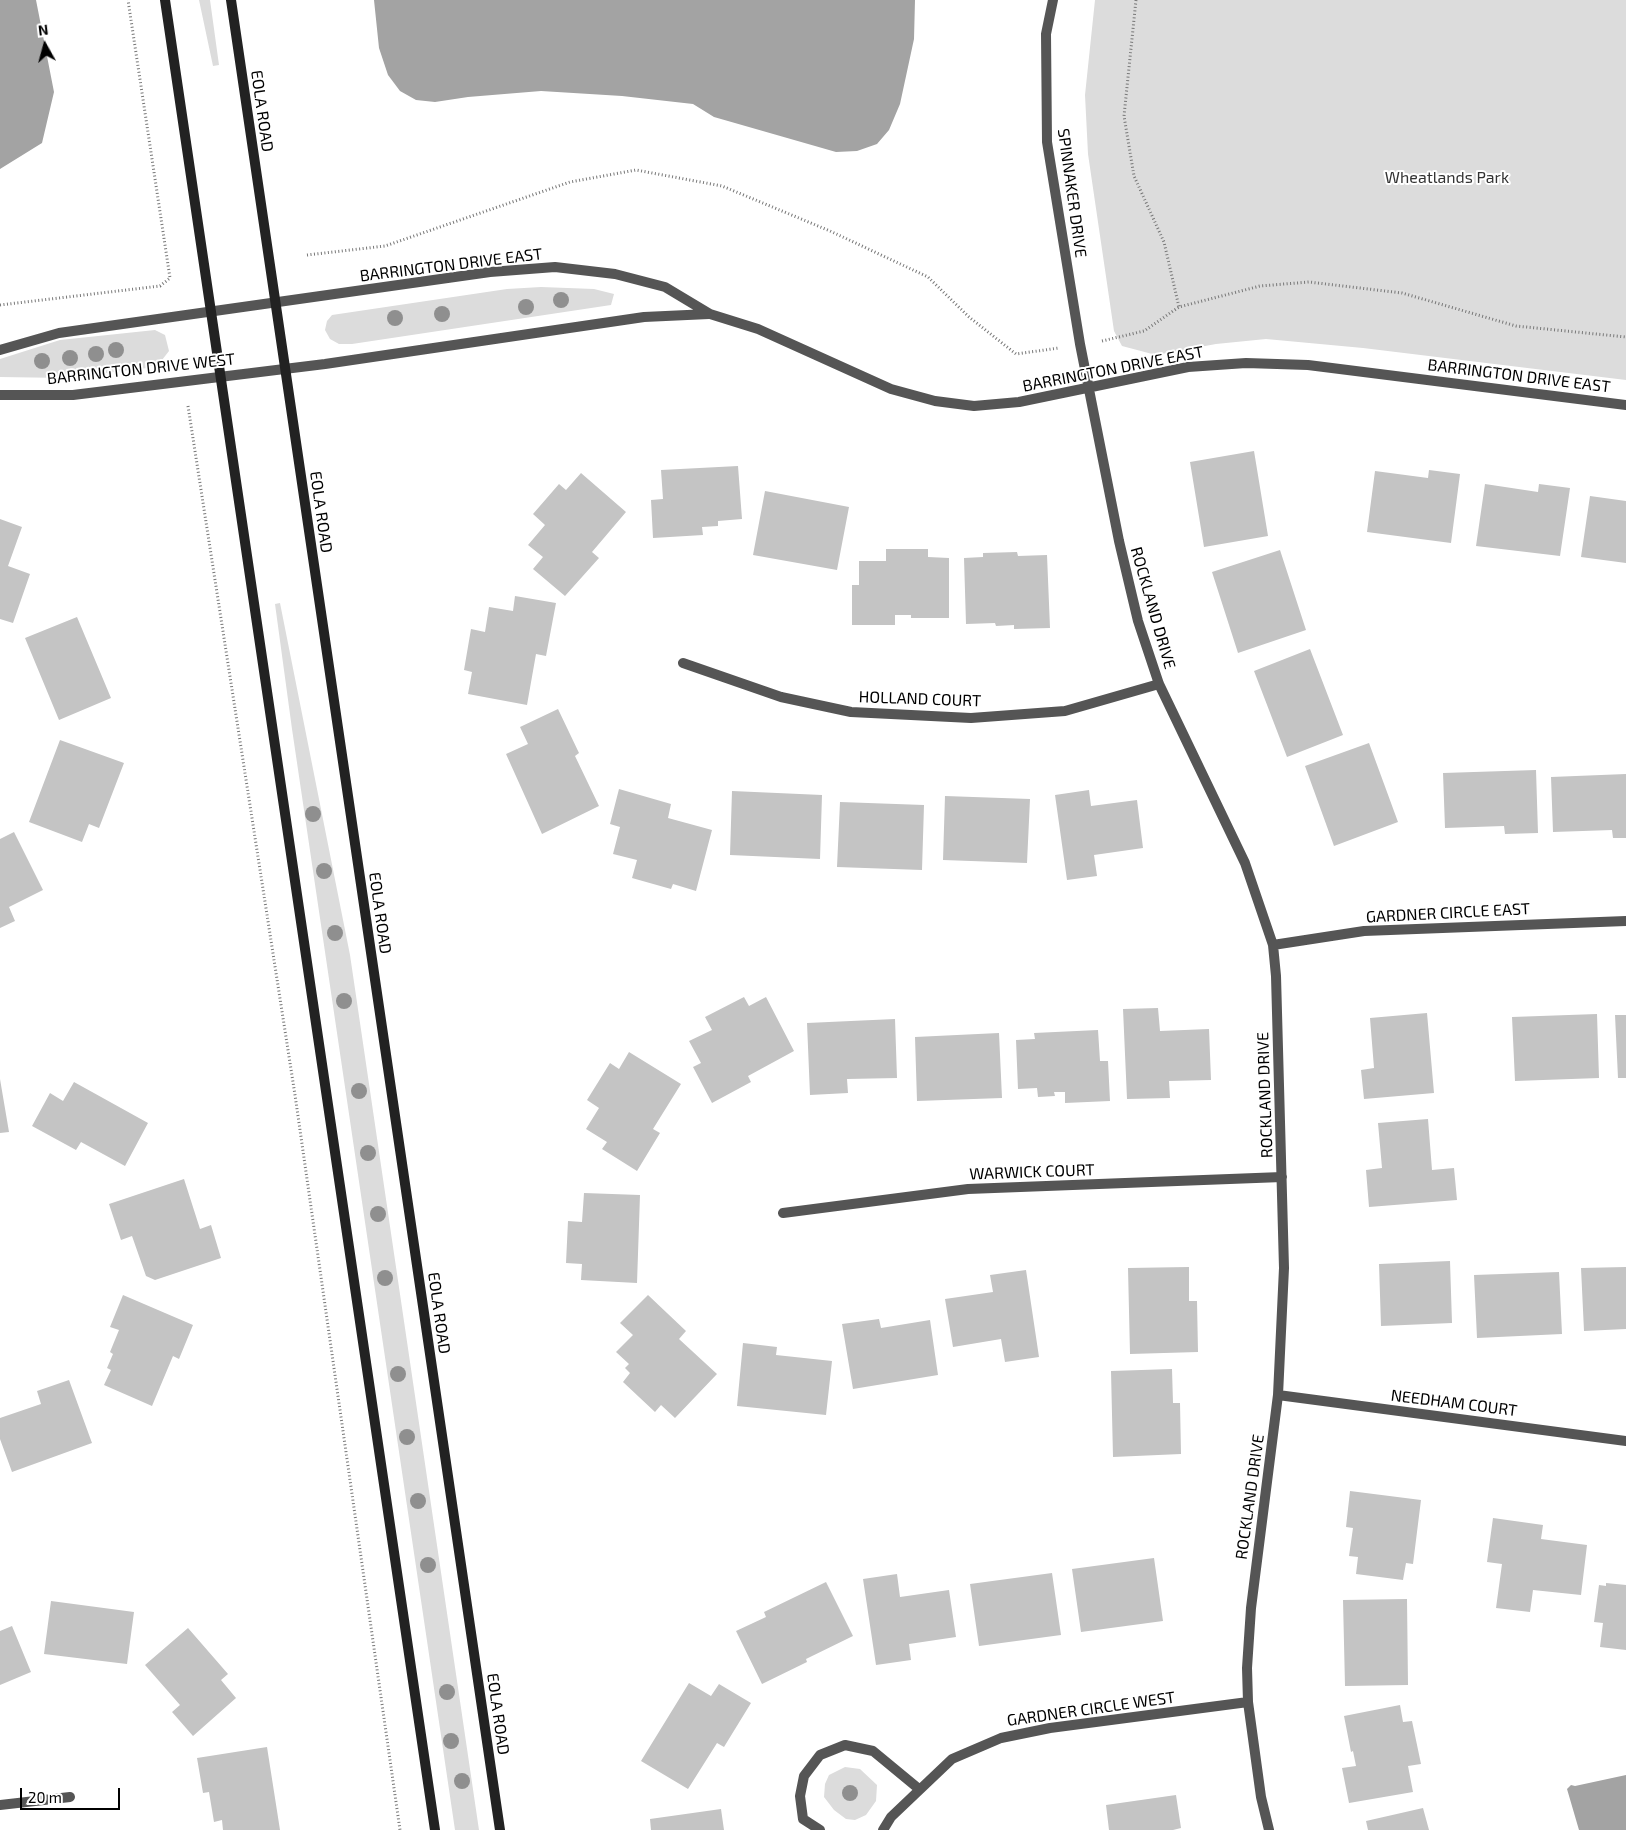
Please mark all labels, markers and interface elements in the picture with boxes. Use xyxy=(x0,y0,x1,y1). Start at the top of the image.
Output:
north arrow xyxy=(20,20,70,70)
text: N xyxy=(37,21,49,39)
street label: EOLA ROAD xyxy=(247,69,277,153)
street label: SPINNAKER DRIVE xyxy=(1053,127,1091,259)
park label: Wheatlands Park xyxy=(1385,168,1509,188)
street label: BARRINGTON DRIVE EAST xyxy=(359,244,543,286)
street label: BARRINGTON DRIVE EAST xyxy=(1021,342,1205,396)
street label: BARRINGTON DRIVE WEST xyxy=(46,350,236,388)
street label: BARRINGTON DRIVE EAST xyxy=(1427,355,1611,397)
street label: EOLA ROAD xyxy=(306,470,336,554)
street label: ROCKLAND DRIVE xyxy=(1126,545,1180,671)
street label: HOLLAND COURT xyxy=(858,687,982,711)
street label: EOLA ROAD xyxy=(365,871,395,955)
street label: GARDNER CIRCLE EAST xyxy=(1365,899,1531,927)
street label: ROCKLAND DRIVE xyxy=(1253,1032,1277,1158)
street label: WARWICK COURT xyxy=(969,1160,1095,1184)
street label: EOLA ROAD xyxy=(424,1271,454,1355)
street label: NEEDHAM COURT xyxy=(1390,1386,1518,1420)
street label: ROCKLAND DRIVE xyxy=(1232,1433,1268,1561)
street label: EOLA ROAD xyxy=(483,1672,513,1756)
street label: GARDNER CIRCLE WEST xyxy=(1006,1688,1176,1730)
scale bar xyxy=(22,1778,122,1810)
text: 20 m xyxy=(28,1788,62,1806)

